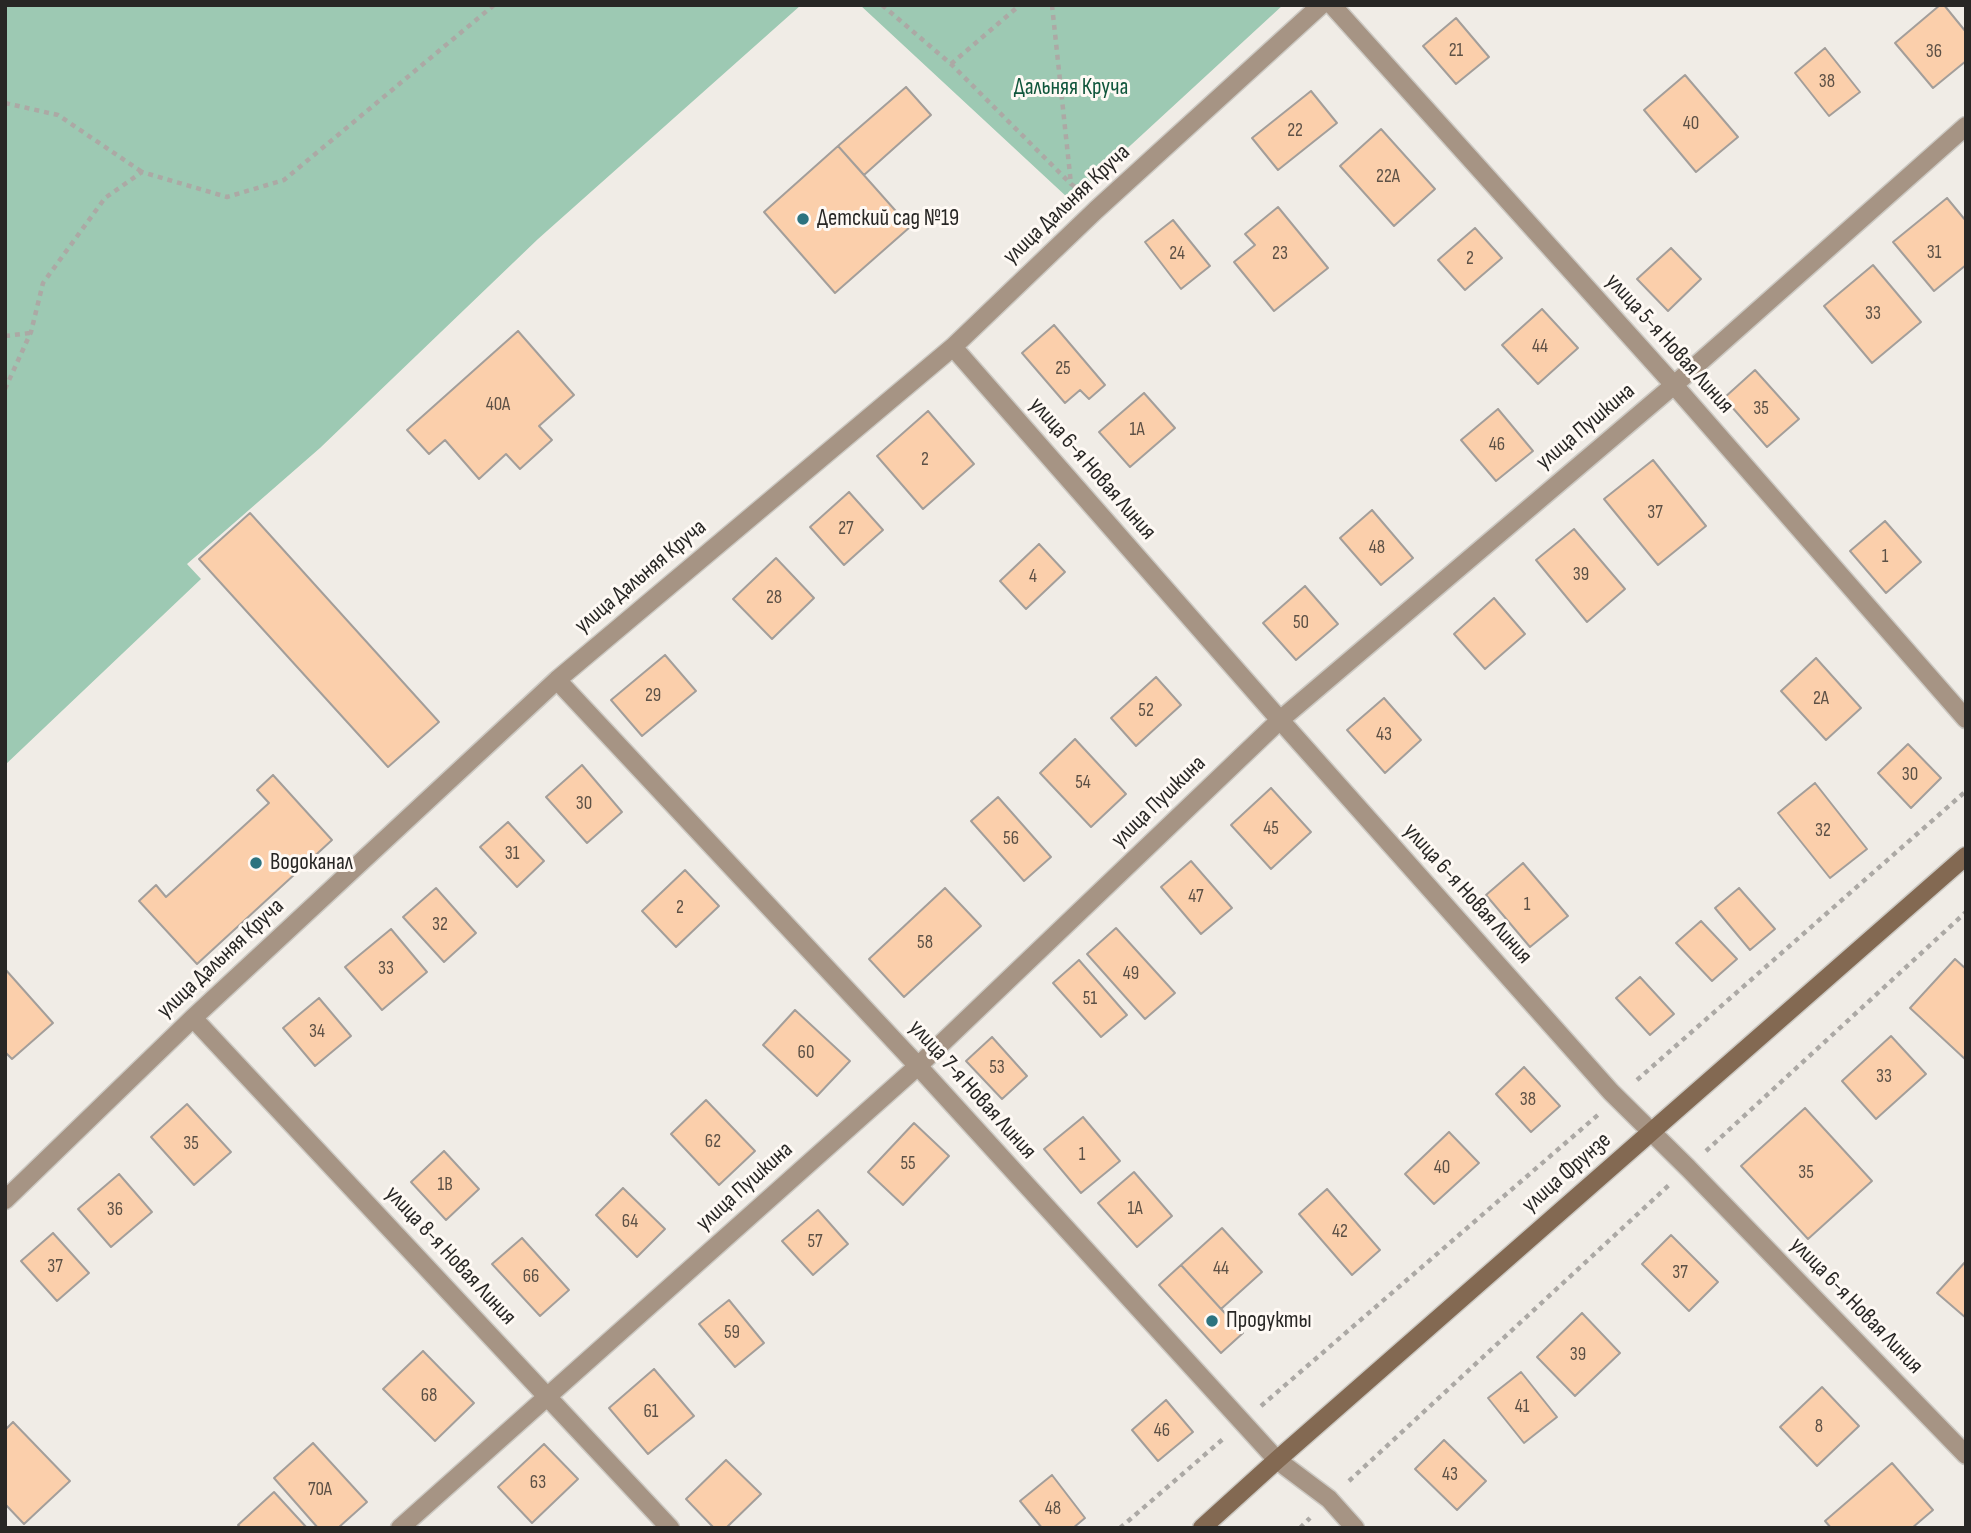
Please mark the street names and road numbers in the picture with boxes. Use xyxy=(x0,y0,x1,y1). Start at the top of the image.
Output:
street label: улица Дальняя Круча xyxy=(998,139,1136,271)
street label: улица 5-я Новая Линия xyxy=(1599,268,1739,420)
street label: улица Пушкина xyxy=(1531,378,1641,476)
street label: улица 6-я Новая Линия xyxy=(1023,392,1161,546)
street label: улица Дальняя Круча xyxy=(570,514,712,640)
street label: улица Пушкина xyxy=(1106,750,1212,854)
street label: улица 6-я Новая Линия xyxy=(1397,818,1537,970)
street label: улица Дальняя Круча xyxy=(152,893,290,1025)
street label: улица 7-я Новая Линия xyxy=(902,1015,1042,1165)
street label: улица Фрунзе xyxy=(1517,1127,1617,1219)
street label: улица Пушкина xyxy=(691,1136,799,1238)
street label: улица 8-я Новая Линия xyxy=(379,1181,521,1331)
street label: улица 6-я Новая Линия xyxy=(1784,1232,1928,1380)

